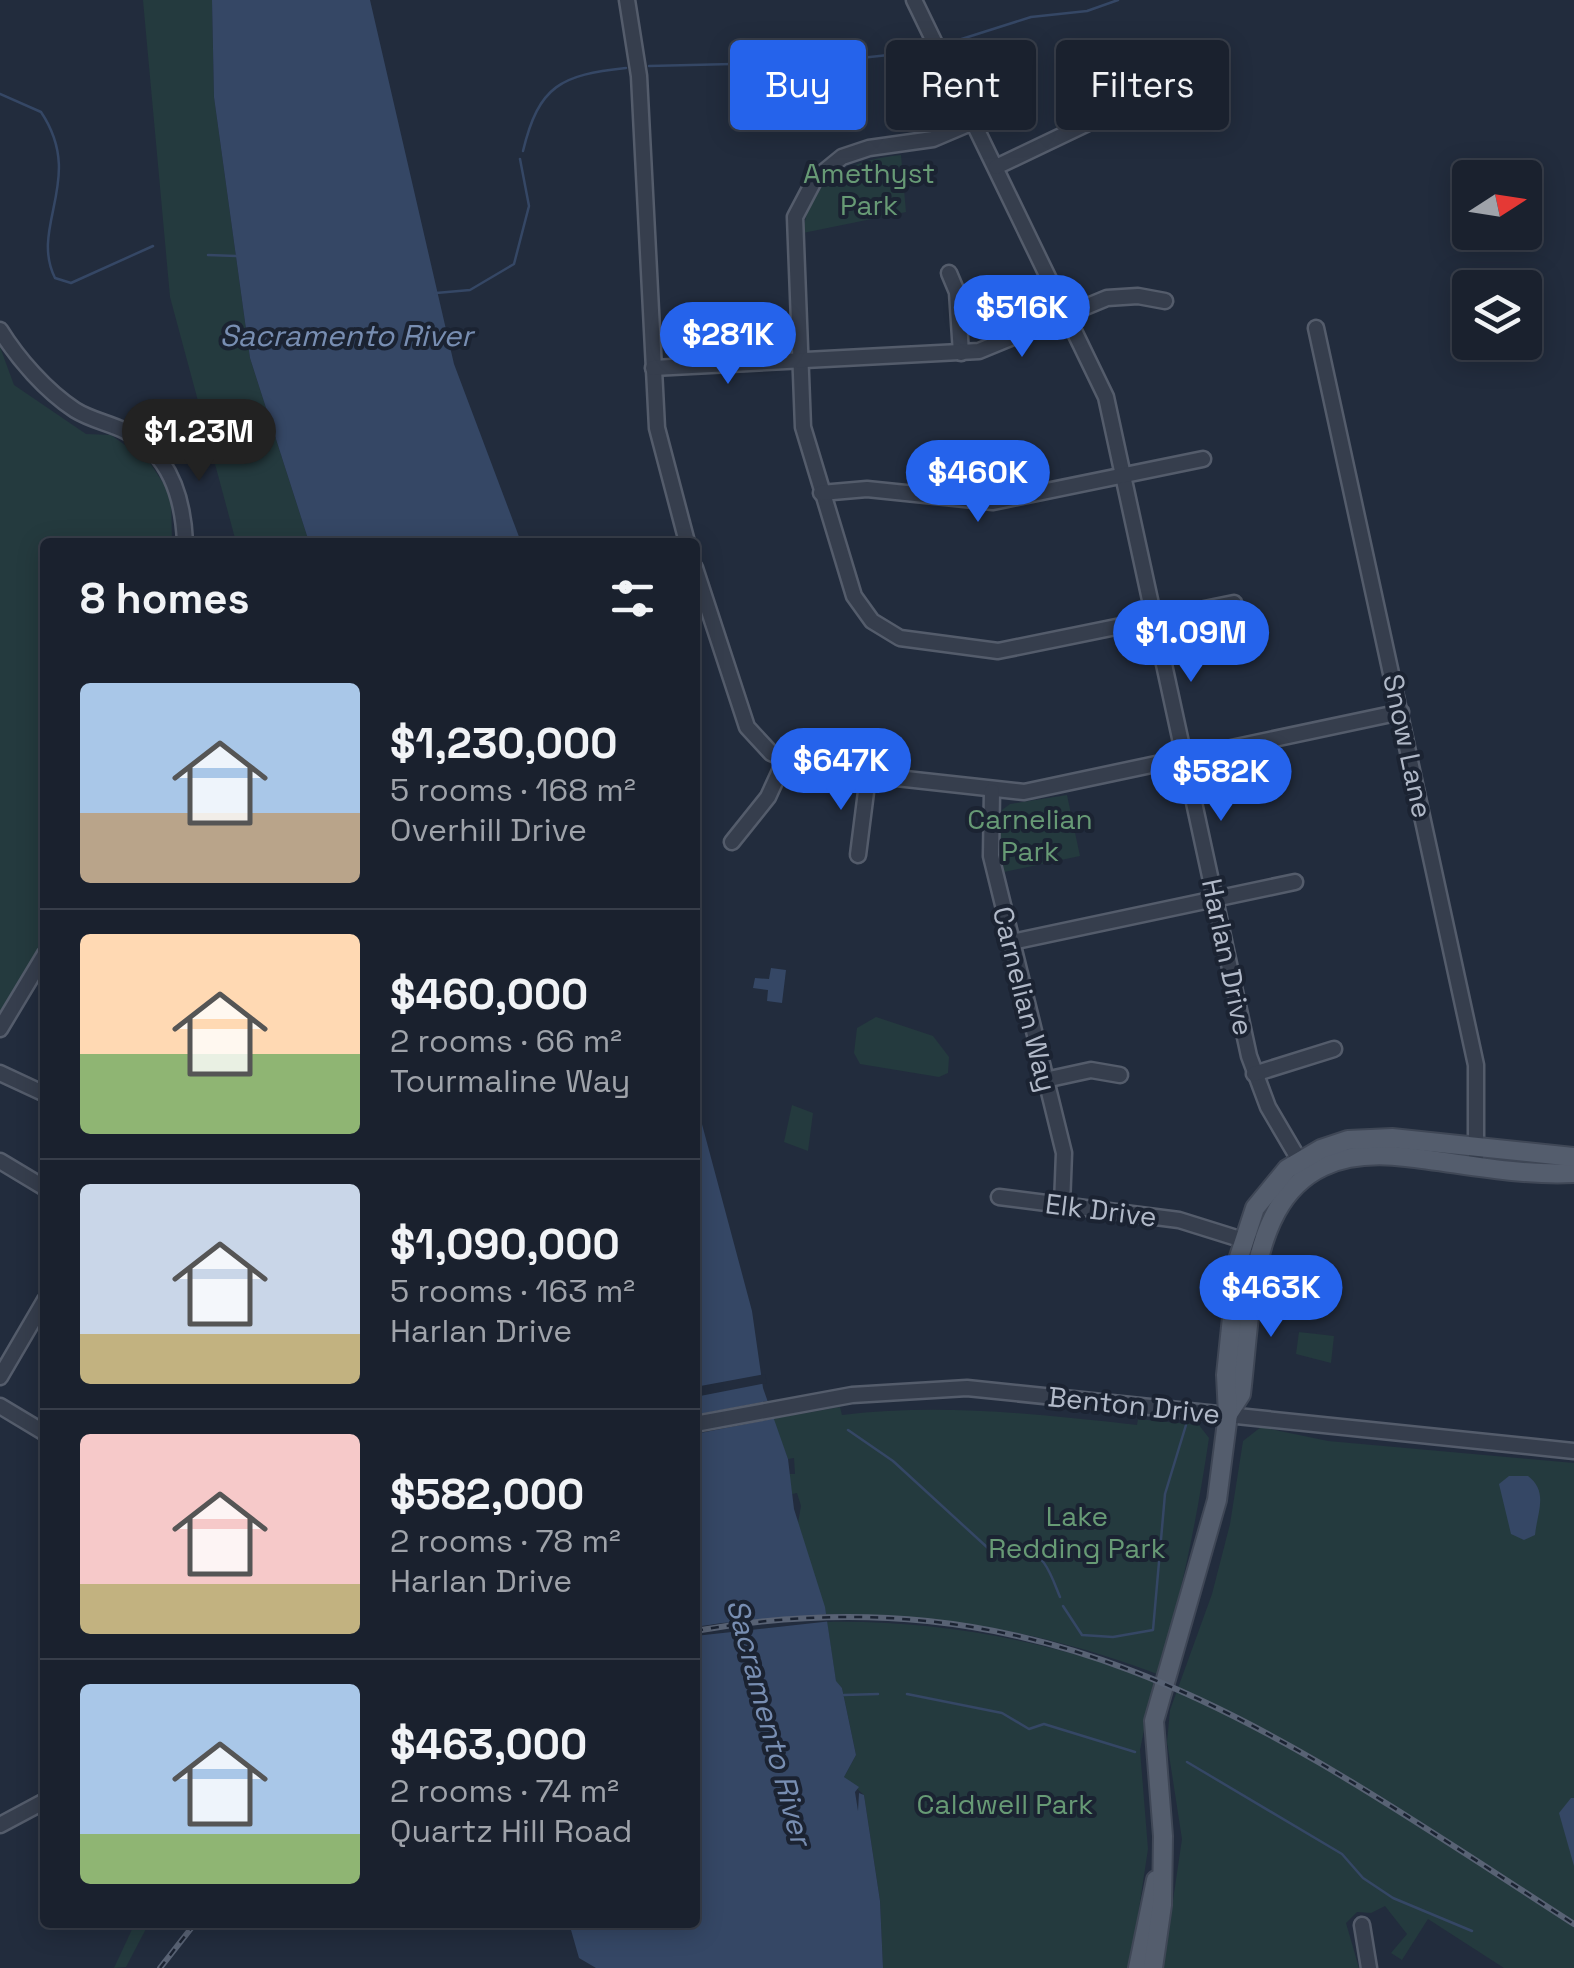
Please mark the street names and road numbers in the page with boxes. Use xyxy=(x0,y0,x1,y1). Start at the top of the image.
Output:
street label: Snow Lane xyxy=(1375,671,1441,821)
street label: Harlan Drive xyxy=(1194,875,1262,1039)
street label: Carnelian Way xyxy=(985,903,1065,1095)
street label: Elk Drive xyxy=(1043,1185,1159,1235)
street label: Benton Drive xyxy=(1046,1378,1222,1432)

